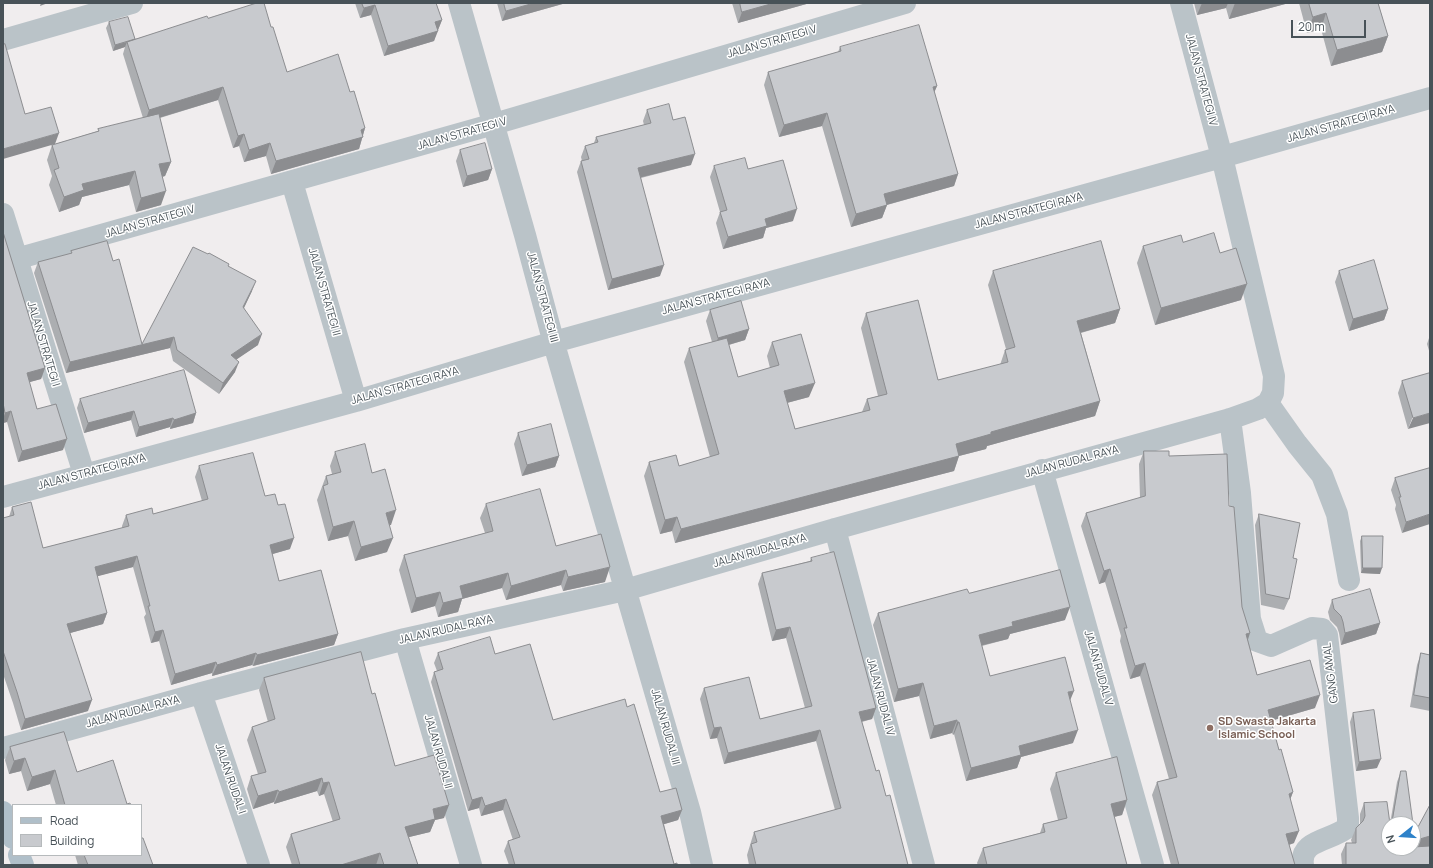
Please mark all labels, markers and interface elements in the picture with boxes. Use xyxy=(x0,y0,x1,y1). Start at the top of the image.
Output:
scale bar xyxy=(1293,12,1368,38)
text: 20 m xyxy=(1298,18,1325,35)
street label: JALAN STRATEGI V xyxy=(726,23,818,61)
street label: JALAN STRATEGI IV xyxy=(1182,32,1220,128)
street label: JALAN STRATEGI RAYA xyxy=(1286,102,1396,146)
street label: JALAN STRATEGI V xyxy=(416,115,508,153)
street label: JALAN STRATEGI RAYA xyxy=(974,190,1084,232)
street label: JALAN STRATEGI V xyxy=(104,203,196,241)
street label: JALAN STRATEGI II xyxy=(305,246,343,338)
street label: JALAN STRATEGI III xyxy=(524,250,560,344)
street label: JALAN STRATEGI RAYA xyxy=(661,276,771,318)
street label: JALAN STRATEGI I xyxy=(24,300,62,388)
street label: JALAN STRATEGI RAYA xyxy=(350,364,460,408)
street label: JALAN RUDAL RAYA xyxy=(1024,443,1120,481)
street label: JALAN STRATEGI RAYA xyxy=(37,451,147,493)
street label: JALAN RUDAL RAYA xyxy=(712,531,808,571)
street label: JALAN RUDAL RAYA xyxy=(398,613,494,647)
street label: JALAN RUDAL V xyxy=(1081,629,1115,707)
street label: GANG AMAL xyxy=(1321,642,1341,704)
street label: JALAN RUDAL IV xyxy=(863,657,897,737)
street label: JALAN RUDAL III xyxy=(648,687,682,767)
street label: JALAN RUDAL RAYA xyxy=(85,693,181,731)
street label: JALAN RUDAL II xyxy=(421,714,455,790)
place label: SD Swasta Jakarta Islamic School xyxy=(1218,715,1316,741)
marker: SD Swasta Jakarta Islamic School xyxy=(1205,723,1215,733)
street label: JALAN RUDAL I xyxy=(212,742,248,816)
legend xyxy=(12,804,142,856)
text: Road xyxy=(50,812,78,829)
north arrow xyxy=(1381,816,1421,856)
text: Building xyxy=(50,832,94,849)
text: N xyxy=(1382,833,1398,845)

